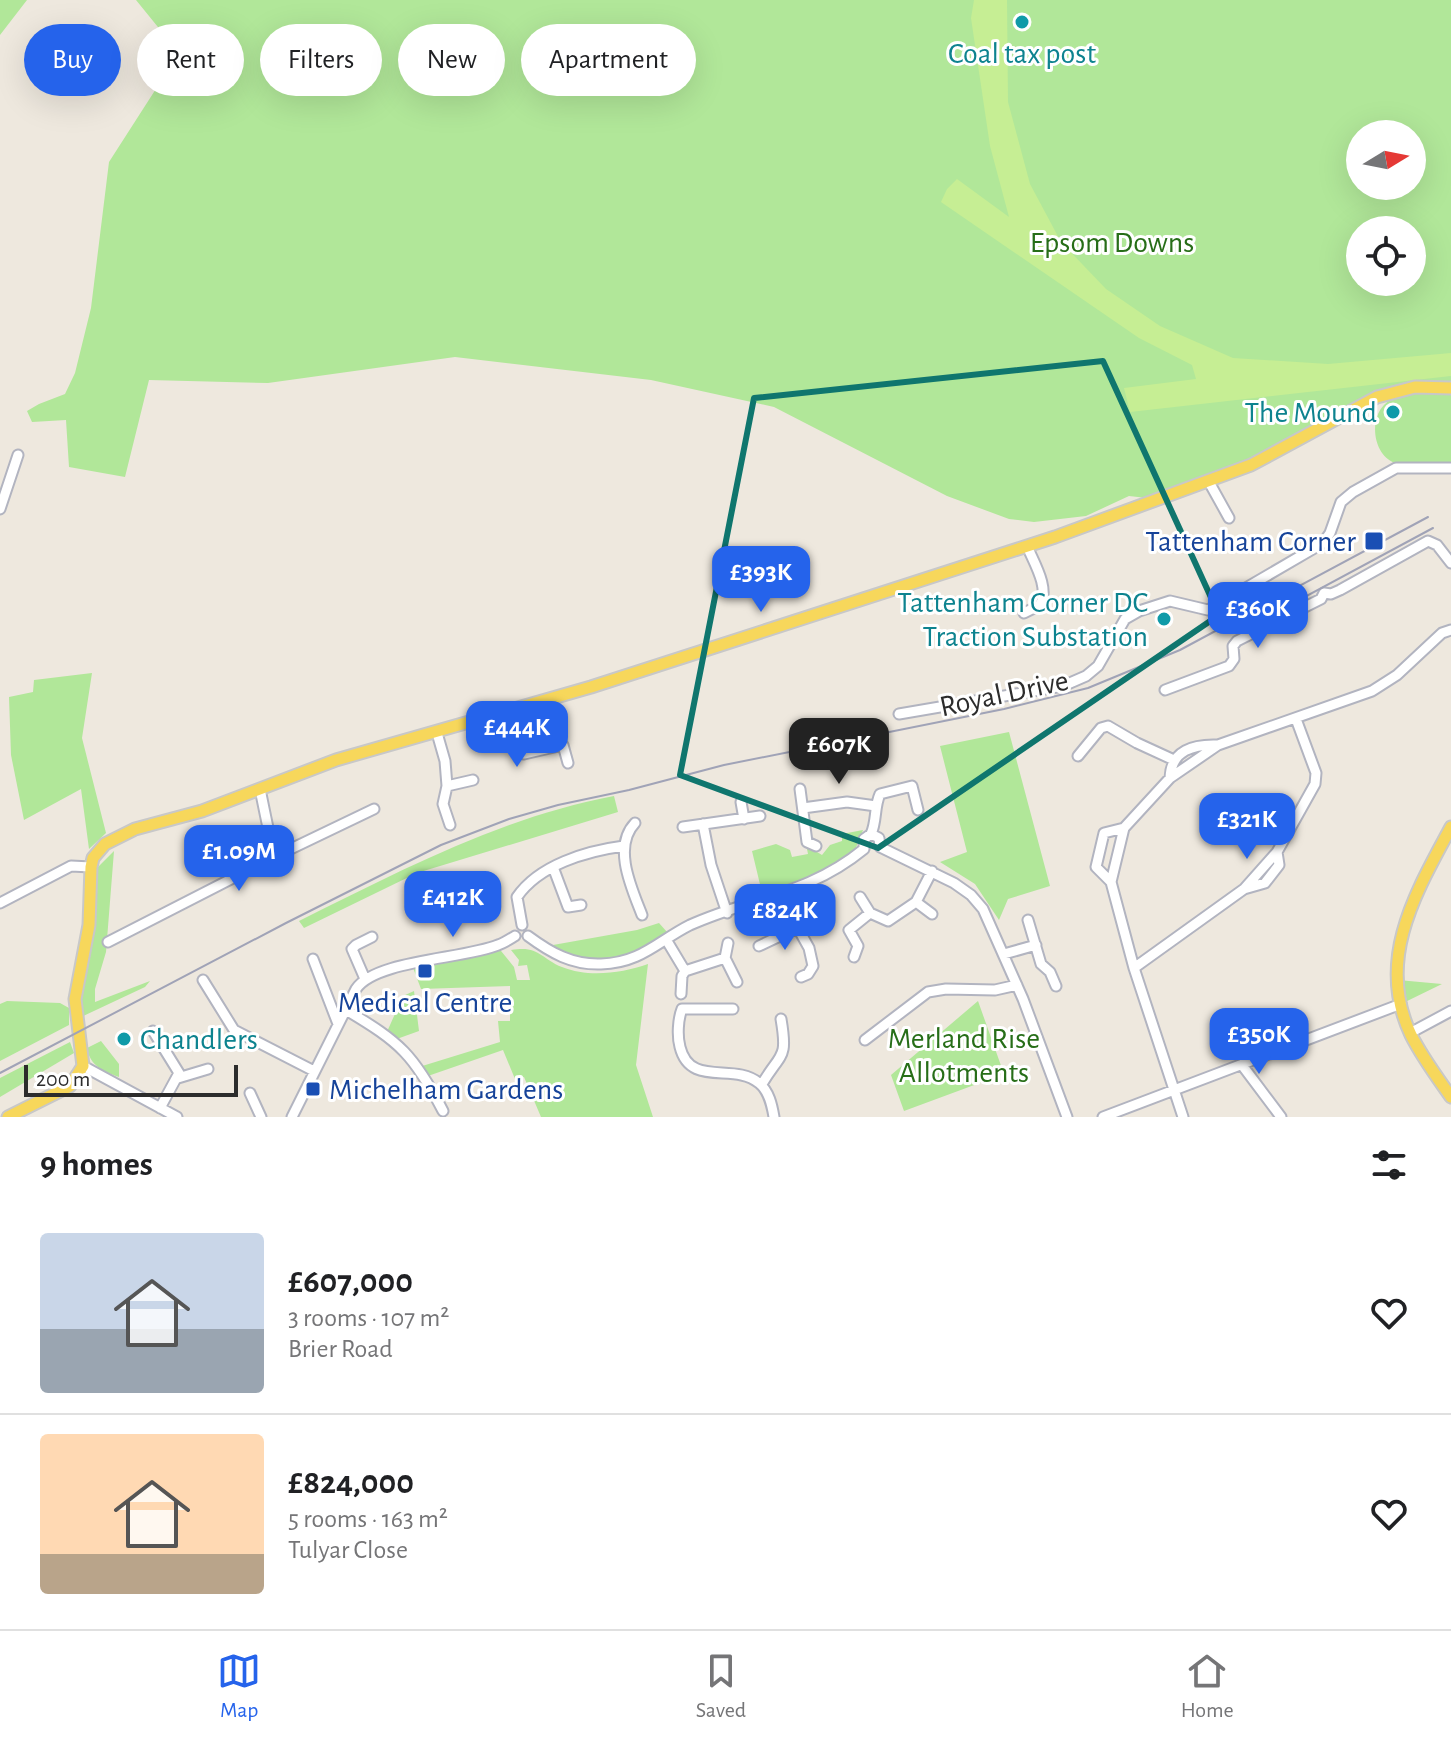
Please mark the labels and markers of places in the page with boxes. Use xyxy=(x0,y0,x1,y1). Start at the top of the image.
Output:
marker: Coal tax post xyxy=(1013,13,1031,31)
place label: Coal tax post xyxy=(948,39,1096,69)
place label: The Mound xyxy=(1244,398,1377,428)
marker: The Mound xyxy=(1384,403,1402,421)
place label: Tattenham Corner xyxy=(1145,527,1356,557)
marker: Tattenham Corner xyxy=(1363,530,1385,552)
pin: £393K xyxy=(705,546,817,614)
pin: £360K xyxy=(1202,582,1314,650)
place label: Tattenham Corner DC Traction Substation xyxy=(897,588,1148,652)
marker: Tattenham Corner DC Traction Substation xyxy=(1155,610,1173,628)
pin: £444K xyxy=(461,701,573,769)
pin: £607K xyxy=(783,718,895,786)
pin: £321K xyxy=(1191,793,1303,861)
pin: £1.09M xyxy=(174,825,304,893)
pin: £412K xyxy=(397,871,509,939)
pin: £824K xyxy=(729,884,841,952)
marker: Medical Centre xyxy=(416,962,434,980)
place label: Medical Centre xyxy=(338,988,512,1018)
pin: £350K xyxy=(1203,1008,1315,1076)
place label: Chandlers xyxy=(140,1025,258,1055)
marker: Chandlers xyxy=(115,1030,133,1048)
place label: Michelham Gardens xyxy=(329,1075,563,1105)
marker: Michelham Gardens xyxy=(304,1080,322,1098)

